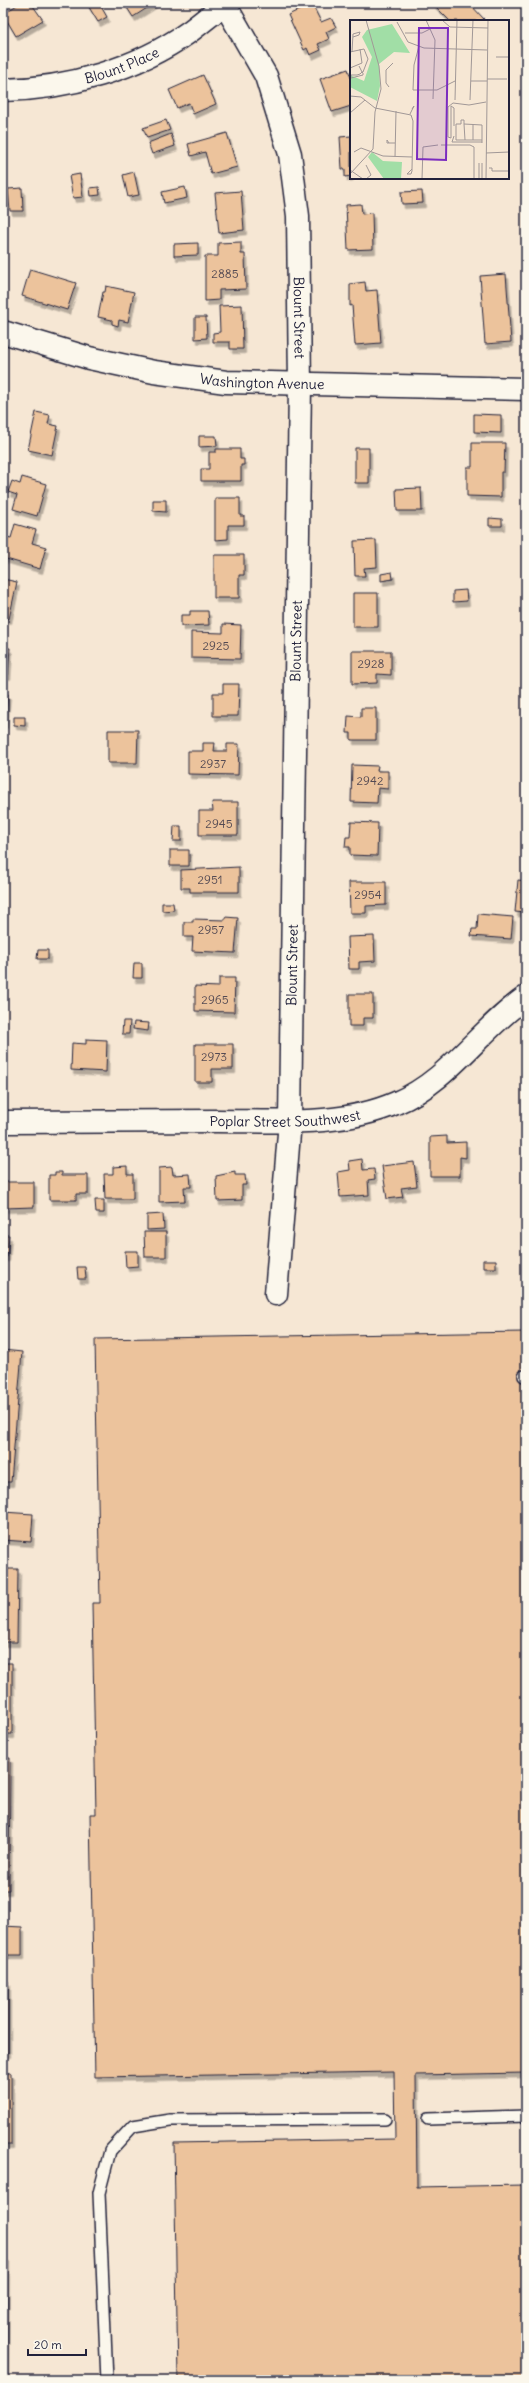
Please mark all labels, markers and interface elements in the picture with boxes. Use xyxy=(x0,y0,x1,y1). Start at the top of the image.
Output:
inset map xyxy=(350,20,509,179)
street label: Blount Place xyxy=(83,43,162,88)
house number: 2885 xyxy=(211,266,239,281)
street label: Blount Street xyxy=(290,277,309,359)
street label: Washington Avenue xyxy=(199,369,325,393)
street label: Blount Street xyxy=(286,600,306,682)
house number: 2925 xyxy=(203,638,230,653)
house number: 2928 xyxy=(358,656,385,671)
house number: 2937 xyxy=(200,756,226,771)
house number: 2942 xyxy=(357,773,384,788)
house number: 2945 xyxy=(205,816,233,831)
house number: 2951 xyxy=(197,872,223,887)
house number: 2954 xyxy=(354,887,382,902)
house number: 2957 xyxy=(198,922,224,937)
street label: Blount Street xyxy=(282,924,302,1006)
house number: 2965 xyxy=(201,992,229,1007)
house number: 2973 xyxy=(201,1049,227,1064)
street label: Poplar Street Southwest xyxy=(209,1106,362,1131)
scale bar xyxy=(28,2331,86,2357)
text: 20 m xyxy=(34,2337,62,2352)

